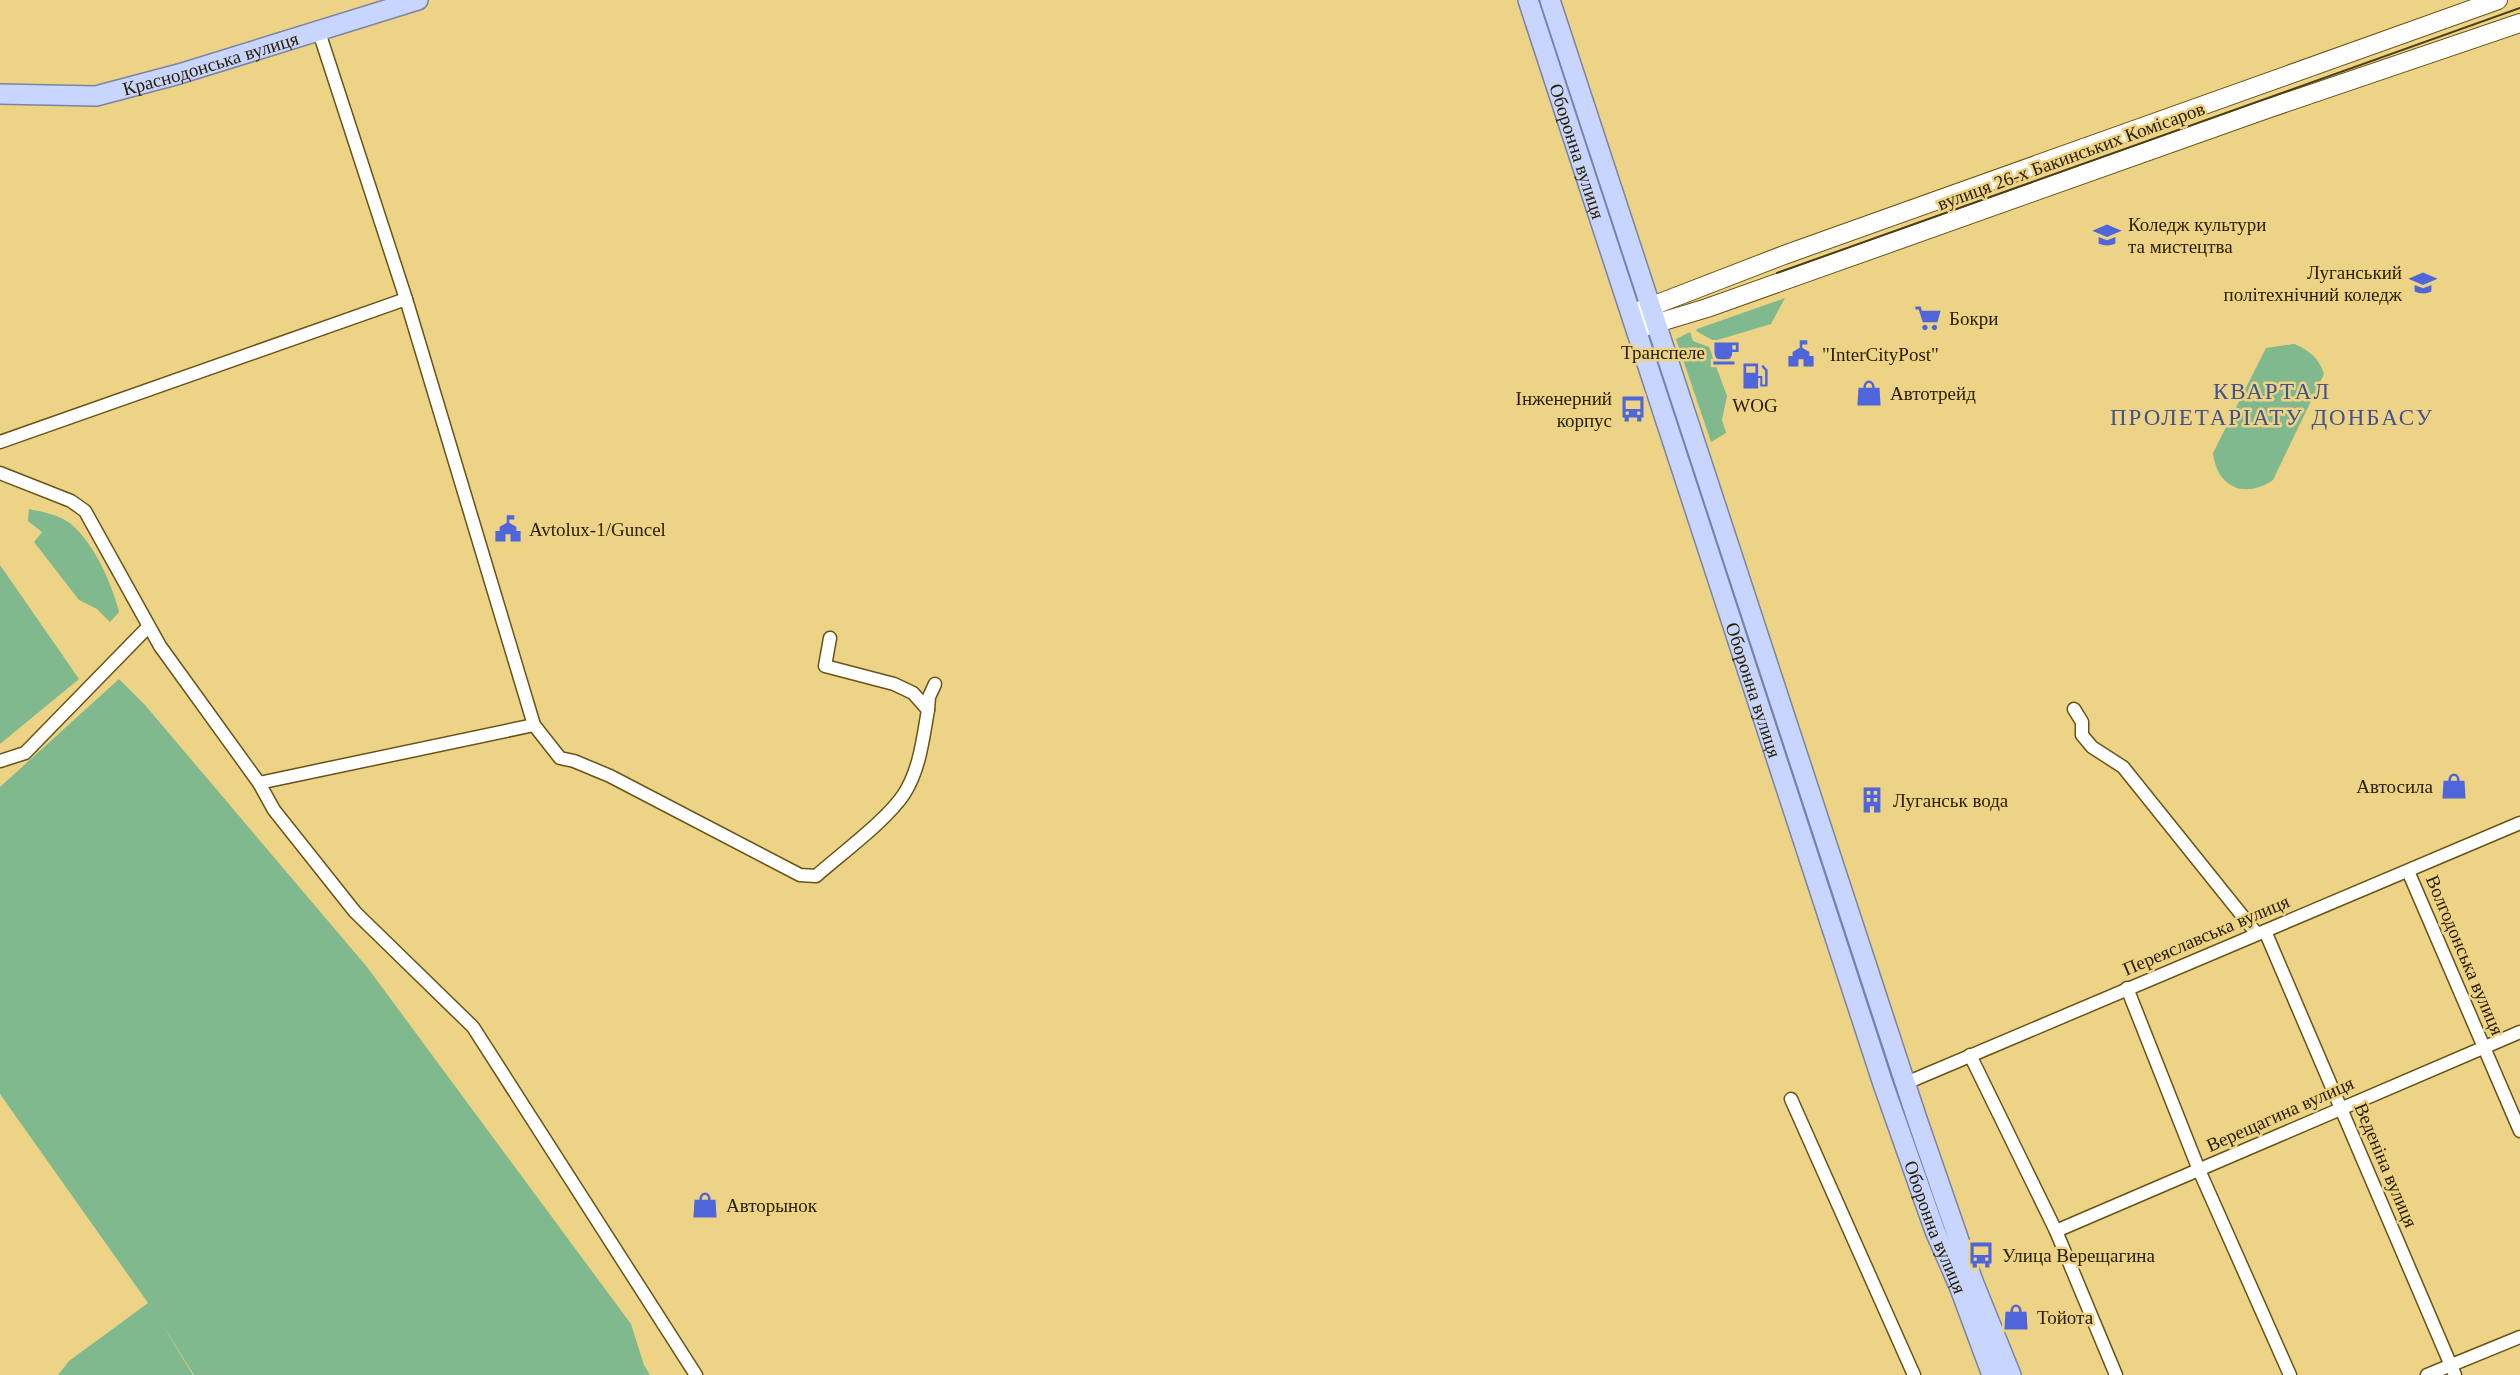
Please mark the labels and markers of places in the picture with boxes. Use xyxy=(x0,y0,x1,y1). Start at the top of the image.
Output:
place label: Коледж культури та мистецтва xyxy=(2128,214,2266,257)
school or university icon: Коледж культури та мистецтва xyxy=(2092,220,2122,250)
place label: Луганський політехнічний коледж xyxy=(2224,262,2403,305)
school or university icon: Луганський політехнічний коледж xyxy=(2408,268,2438,298)
supermarket icon: Бокри xyxy=(1913,303,1943,333)
place label: Бокри xyxy=(1949,308,1998,329)
cafe icon: Транспеле xyxy=(1711,337,1741,367)
public building icon: "InterCityPost" xyxy=(1786,339,1816,369)
place label: Транспеле xyxy=(1621,342,1705,363)
place label: "InterCityPost" xyxy=(1822,344,1939,365)
fuel station icon: WOG xyxy=(1740,361,1770,391)
shop icon: Автотрейд xyxy=(1854,378,1884,408)
place label: Автотрейд xyxy=(1890,383,1976,404)
place label: Інженерний корпус xyxy=(1516,388,1612,431)
bus stop icon: Інженерний корпус xyxy=(1618,394,1648,424)
place label: WOG xyxy=(1732,395,1778,416)
public building icon: Avtolux-1/Guncel xyxy=(493,514,523,544)
place label: Avtolux-1/Guncel xyxy=(529,519,666,540)
shop icon: Автосила xyxy=(2439,771,2469,801)
place label: Автосила xyxy=(2356,776,2434,797)
building icon: Луганськ вода xyxy=(1857,785,1887,815)
place label: Луганськ вода xyxy=(1893,790,2009,811)
shop icon: Авторынок xyxy=(690,1190,720,1220)
place label: Авторынок xyxy=(726,1195,818,1216)
bus stop icon: Улица Верещагина xyxy=(1966,1240,1996,1270)
place label: Улица Верещагина xyxy=(2002,1245,2156,1266)
shop icon: Тойота xyxy=(2001,1302,2031,1332)
place label: Тойота xyxy=(2037,1307,2094,1328)

